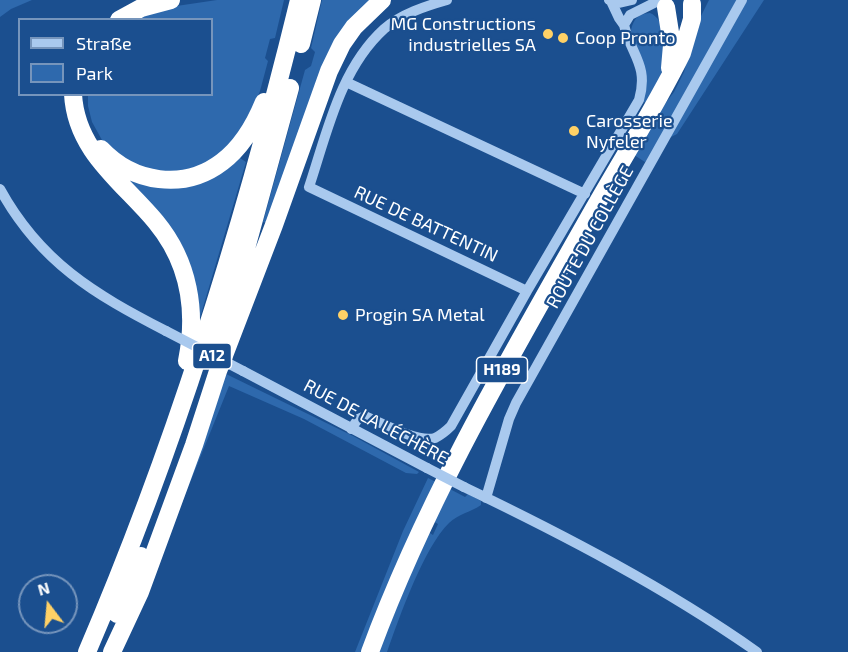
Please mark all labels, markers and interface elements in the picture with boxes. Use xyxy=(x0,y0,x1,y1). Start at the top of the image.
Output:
place label: MG Constructions industrielles SA xyxy=(391,13,536,56)
legend xyxy=(18,18,213,96)
marker: MG Constructions industrielles SA xyxy=(541,27,555,41)
place label: Coop Pronto xyxy=(575,27,676,49)
marker: Coop Pronto xyxy=(556,31,570,45)
text: Straße xyxy=(76,32,132,54)
text: Park xyxy=(76,62,113,84)
place label: Carosserie Nyfeler xyxy=(586,110,673,152)
marker: Carosserie Nyfeler xyxy=(567,124,581,138)
street label: ROUTE DU COLLÈGE xyxy=(542,162,638,312)
street label: RUE DE BATTENTIN xyxy=(351,181,501,267)
place label: Progin SA Metal xyxy=(355,304,485,326)
marker: Progin SA Metal xyxy=(336,308,350,322)
road number: A12 xyxy=(192,343,232,369)
road number: H189 xyxy=(476,357,528,383)
street label: RUE DE LA LÉCHÈRE xyxy=(300,375,452,469)
north arrow xyxy=(18,574,78,634)
text: N xyxy=(35,577,52,599)

